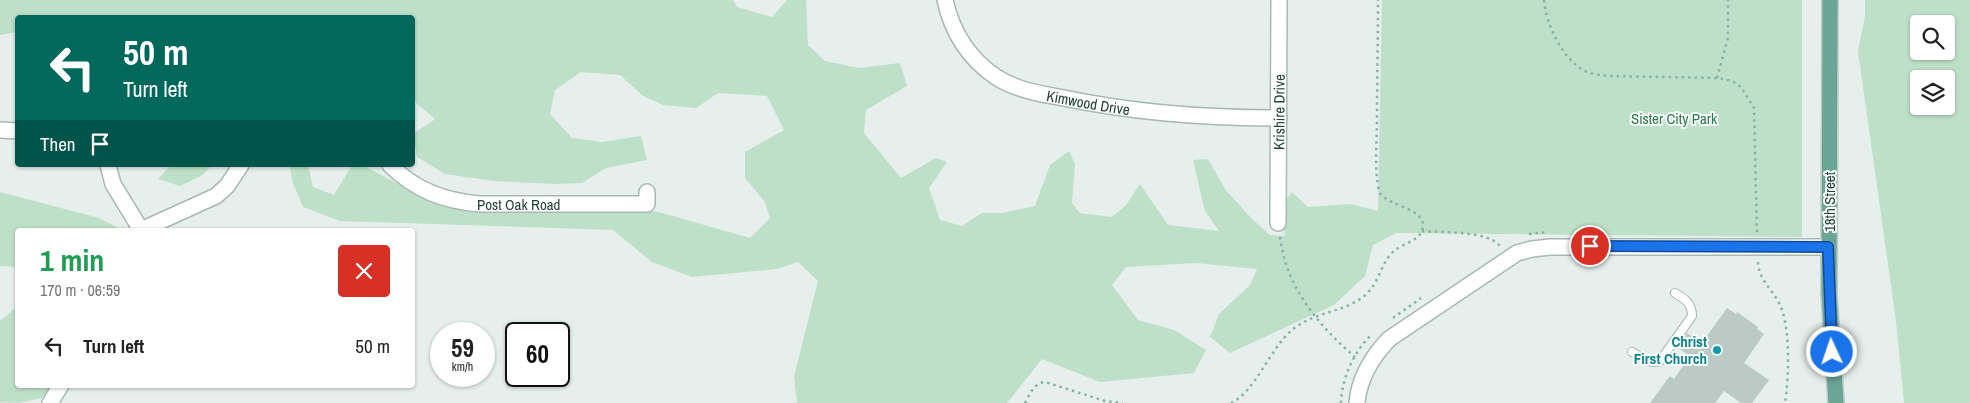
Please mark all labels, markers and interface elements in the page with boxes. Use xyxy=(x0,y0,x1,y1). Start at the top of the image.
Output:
map controls xyxy=(1910,15,1955,115)
button: search xyxy=(1910,15,1955,60)
text: 50 m xyxy=(123,29,188,76)
icon: left xyxy=(40,35,105,100)
button: layers xyxy=(1910,70,1955,115)
text: Turn left xyxy=(123,74,188,104)
street label: Krishire Drive xyxy=(1268,74,1289,150)
street label: Kimwood Drive xyxy=(1045,85,1131,120)
park label: Sister City Park xyxy=(1631,108,1718,129)
icon: arrive xyxy=(86,130,114,158)
text: Then xyxy=(40,131,76,157)
street label: 18th Street xyxy=(1819,171,1840,232)
street label: Post Oak Road xyxy=(477,194,560,215)
pin xyxy=(1569,225,1611,267)
icon: arrive xyxy=(1576,232,1604,260)
text: 1 min xyxy=(40,240,104,280)
button: close xyxy=(338,245,390,297)
text: 170 m · 06:59 xyxy=(40,279,120,301)
speed limit sign: 60 xyxy=(505,322,570,387)
position arrow xyxy=(1805,325,1857,377)
text: 59 xyxy=(451,331,474,365)
place label: Christ First Church xyxy=(1634,331,1707,369)
icon: left xyxy=(40,332,68,360)
text: Turn left xyxy=(83,333,144,359)
text: 50 m xyxy=(355,333,390,359)
marker: Christ First Church xyxy=(1711,344,1723,356)
text: km/h xyxy=(452,359,473,375)

